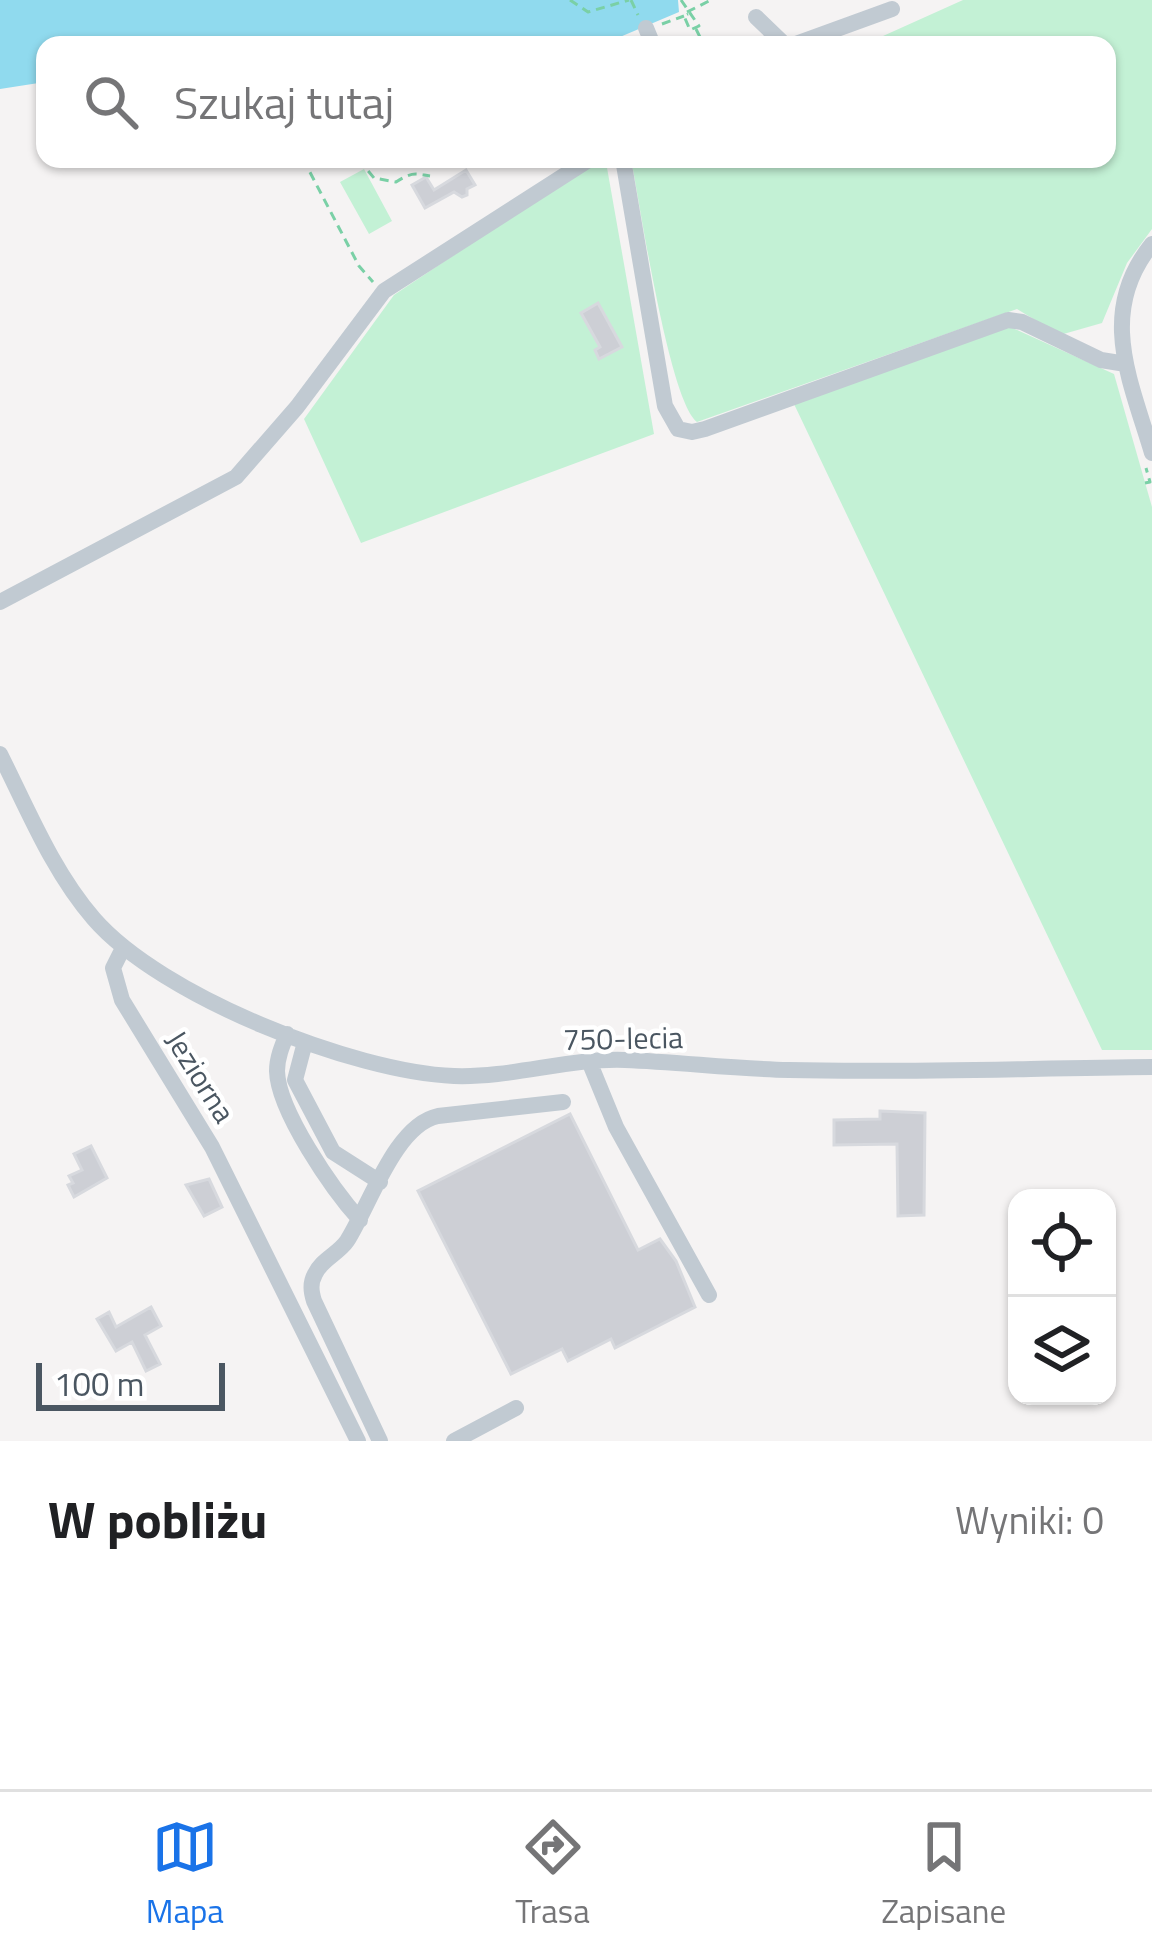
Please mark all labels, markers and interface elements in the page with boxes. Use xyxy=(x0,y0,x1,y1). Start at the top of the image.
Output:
search box xyxy=(36,36,1116,168)
text: Szukaj tutaj xyxy=(174,68,394,136)
icon: search xyxy=(78,69,144,135)
street label: 750-lecia xyxy=(562,1014,684,1062)
street label: Jeziorna xyxy=(155,1021,247,1132)
map controls xyxy=(1008,1189,1116,1405)
button: locate xyxy=(1008,1189,1116,1297)
button: layers xyxy=(1008,1297,1116,1405)
scale bar xyxy=(36,1357,225,1410)
text: 100 m xyxy=(54,1359,144,1409)
text: W pobliżu xyxy=(48,1480,268,1558)
text: Wyniki: 0 xyxy=(955,1490,1104,1549)
tab: Mapa xyxy=(146,1814,224,1936)
tab: Trasa xyxy=(515,1814,590,1936)
tab: Zapisane xyxy=(881,1814,1006,1936)

